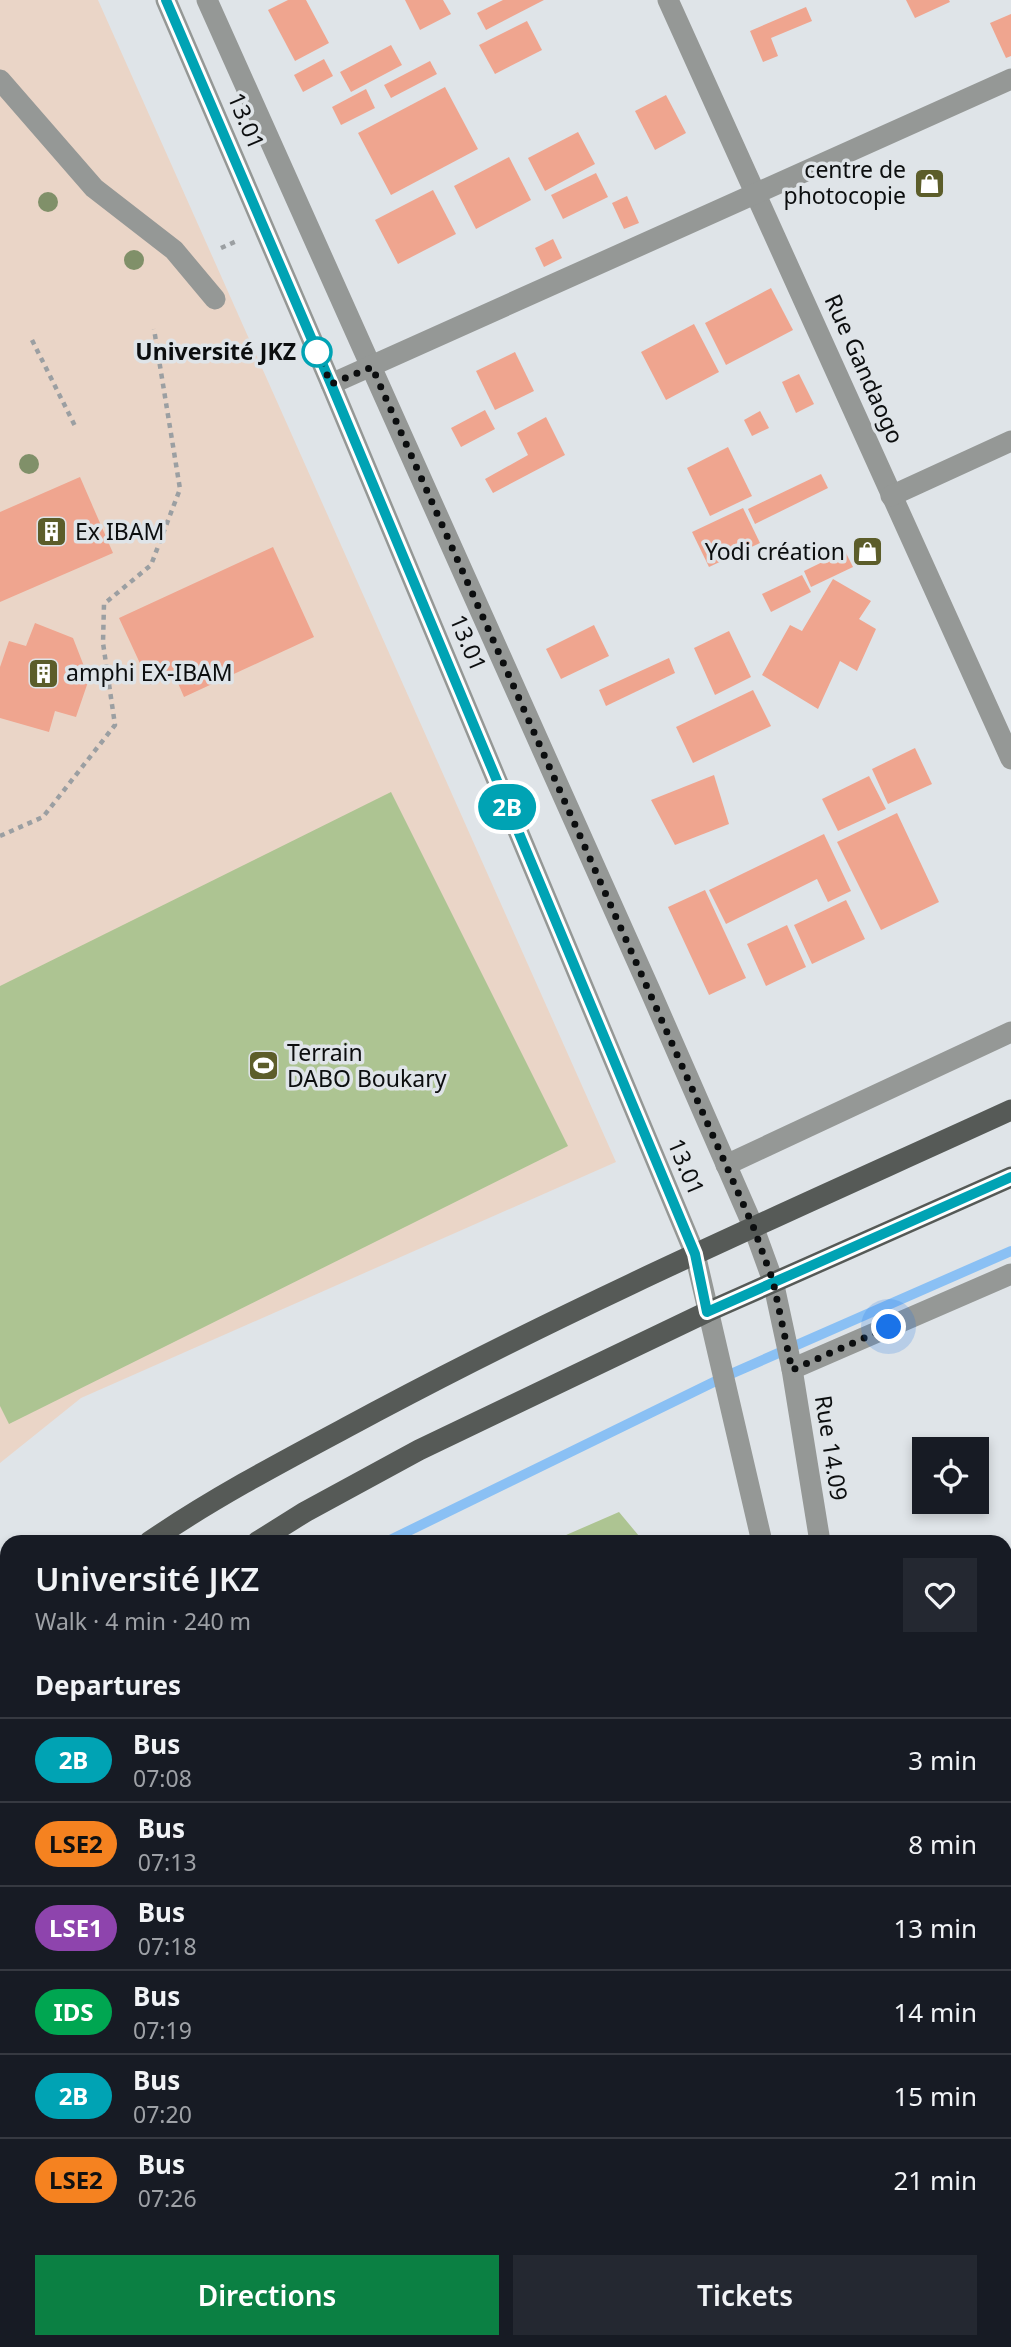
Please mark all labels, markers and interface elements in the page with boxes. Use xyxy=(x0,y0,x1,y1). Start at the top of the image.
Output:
street label: 13.01 xyxy=(221,87,273,154)
place label: centre de photocopie xyxy=(784,153,906,211)
shop icon: centre de photocopie xyxy=(912,166,946,200)
street label: Rue Gandaogo xyxy=(818,289,912,448)
place label: Université JKZ xyxy=(135,335,296,367)
marker: Université JKZ xyxy=(302,337,332,367)
building icon: Ex IBAM xyxy=(35,515,69,549)
place label: Ex IBAM xyxy=(75,515,164,547)
place label: Yodi création xyxy=(705,535,845,567)
shop icon: Yodi création xyxy=(851,535,885,569)
street label: 13.01 xyxy=(443,609,495,676)
building icon: amphi EX-IBAM xyxy=(26,656,60,690)
place label: amphi EX-IBAM xyxy=(66,656,233,688)
line badge: 2B xyxy=(476,784,538,830)
text: 2B xyxy=(492,790,522,823)
place label: Terrain DABO Boukary xyxy=(287,1036,447,1094)
sports icon: Terrain DABO Boukary xyxy=(247,1049,281,1083)
street label: 13.01 xyxy=(661,1133,713,1200)
your location xyxy=(871,1309,906,1344)
street label: Rue 14.09 xyxy=(808,1393,856,1503)
map controls xyxy=(912,1437,989,1514)
button: locate xyxy=(912,1437,989,1514)
text: Université JKZ xyxy=(35,1556,259,1601)
button: heart xyxy=(903,1558,977,1632)
text: Walk · 4 min · 240 m xyxy=(35,1605,251,1637)
text: Departures xyxy=(35,1667,181,1703)
text: Bus xyxy=(133,1726,180,1762)
text: 3 min xyxy=(908,1742,977,1778)
text: 2B xyxy=(59,1743,88,1776)
text: 07:08 xyxy=(133,1762,192,1794)
text: Bus xyxy=(138,1810,185,1846)
text: 8 min xyxy=(908,1826,977,1862)
text: LSE2 xyxy=(49,1827,103,1860)
text: 07:13 xyxy=(138,1846,197,1878)
text: Bus xyxy=(138,1894,185,1930)
text: 13 min xyxy=(893,1910,977,1946)
text: LSE1 xyxy=(49,1911,103,1944)
text: 07:18 xyxy=(138,1930,197,1962)
text: Bus xyxy=(133,1978,180,2014)
text: 14 min xyxy=(893,1994,977,2030)
text: IDS xyxy=(53,1995,94,2028)
text: 07:19 xyxy=(133,2014,192,2046)
text: Bus xyxy=(133,2062,180,2098)
text: 15 min xyxy=(893,2078,977,2114)
text: 2B xyxy=(59,2079,88,2112)
text: 07:20 xyxy=(133,2098,192,2130)
text: Bus xyxy=(138,2146,185,2182)
text: 21 min xyxy=(893,2162,977,2198)
text: LSE2 xyxy=(49,2163,103,2196)
text: 07:26 xyxy=(138,2182,197,2214)
button: Directions xyxy=(35,2255,499,2335)
button: Tickets xyxy=(513,2255,977,2335)

